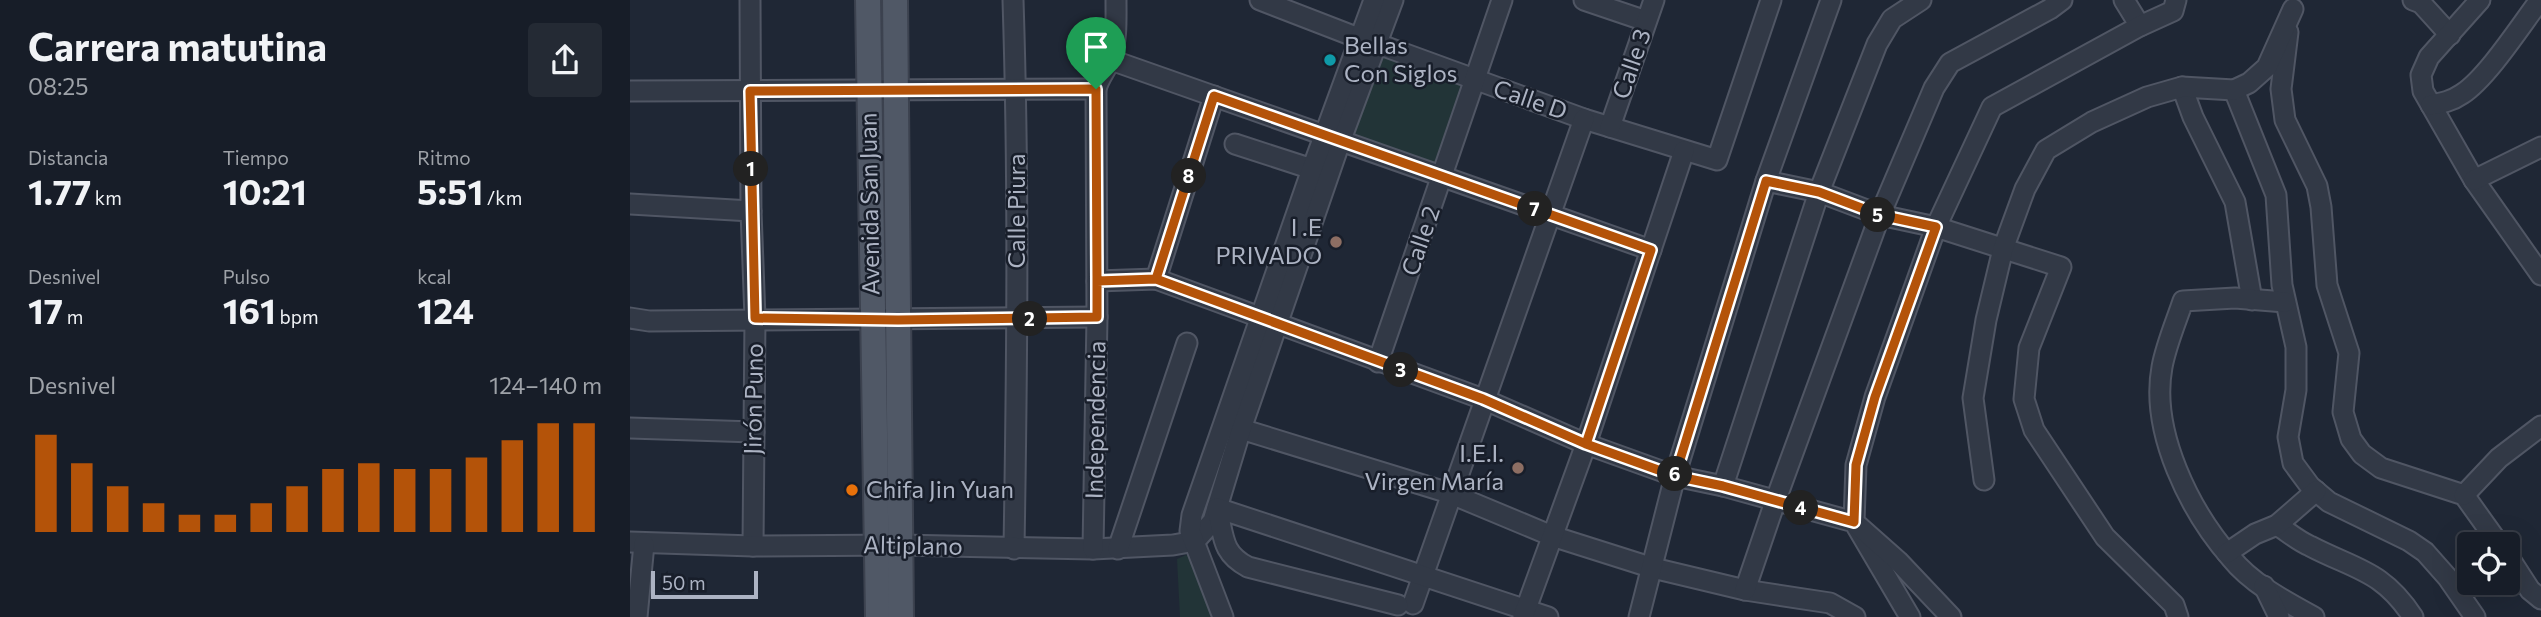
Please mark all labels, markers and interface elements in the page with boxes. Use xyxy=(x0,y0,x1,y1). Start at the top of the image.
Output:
pin xyxy=(1066,17,1126,89)
text: Carrera matutina xyxy=(28,22,327,69)
button: share xyxy=(528,23,602,97)
street label: Calle 3 xyxy=(1605,25,1656,102)
icon: arrive xyxy=(1077,28,1115,66)
place label: Bellas Con Siglos xyxy=(1344,30,1458,87)
marker: Bellas Con Siglos xyxy=(1322,52,1338,68)
text: 08:25 xyxy=(28,72,88,100)
street label: Calle D xyxy=(1490,72,1571,125)
street label: Avenida San Juan xyxy=(852,112,885,296)
text: Distancia xyxy=(28,146,108,169)
text: Tiempo xyxy=(223,146,289,169)
text: Ritmo xyxy=(417,146,471,169)
pin: 1 xyxy=(734,152,768,186)
street label: Calle Piura xyxy=(1001,154,1030,268)
text: 1 xyxy=(746,157,755,180)
pin: 8 xyxy=(1172,158,1206,194)
text: 8 xyxy=(1183,164,1194,187)
text: 1.77 xyxy=(28,169,91,212)
text: 10:21 xyxy=(223,169,307,212)
text: 5:51 xyxy=(417,169,483,212)
text: km xyxy=(91,186,122,209)
text: /km xyxy=(483,186,522,209)
pin: 7 xyxy=(1518,192,1552,227)
text: 7 xyxy=(1529,197,1540,220)
pin: 5 xyxy=(1860,198,1896,232)
street label: Calle 2 xyxy=(1394,202,1445,279)
text: 5 xyxy=(1872,203,1883,226)
place label: I .E PRIVADO xyxy=(1216,212,1322,269)
marker: I .E PRIVADO xyxy=(1328,234,1344,250)
text: Desnivel xyxy=(28,265,101,288)
text: Pulso xyxy=(223,265,270,288)
text: kcal xyxy=(417,265,451,288)
text: 17 xyxy=(28,288,63,331)
text: 161 xyxy=(223,288,276,331)
text: 124 xyxy=(417,288,474,331)
pin: 2 xyxy=(1012,302,1048,336)
text: m xyxy=(63,305,83,328)
text: bpm xyxy=(276,305,319,328)
text: 2 xyxy=(1024,307,1035,330)
street label: Independencia xyxy=(1079,341,1110,499)
street label: Jirón Puno xyxy=(737,343,768,455)
pin: 3 xyxy=(1384,352,1418,388)
text: 3 xyxy=(1395,358,1406,381)
text: Desnivel xyxy=(28,371,116,399)
text: 124–140 m xyxy=(489,371,602,399)
place label: I.E.I. Virgen María xyxy=(1364,438,1504,495)
pin: 6 xyxy=(1658,456,1692,491)
marker: I.E.I. Virgen María xyxy=(1510,460,1526,476)
text: 6 xyxy=(1669,462,1680,485)
place label: Chifa Jin Yuan xyxy=(866,474,1014,503)
marker: Chifa Jin Yuan xyxy=(844,482,860,498)
pin: 4 xyxy=(1784,490,1818,526)
text: 4 xyxy=(1795,496,1806,519)
street label: Altiplano xyxy=(863,529,963,560)
map controls xyxy=(2457,532,2520,595)
button: locate xyxy=(2457,532,2520,595)
scale bar xyxy=(651,568,758,600)
text: 50 m xyxy=(662,571,706,594)

